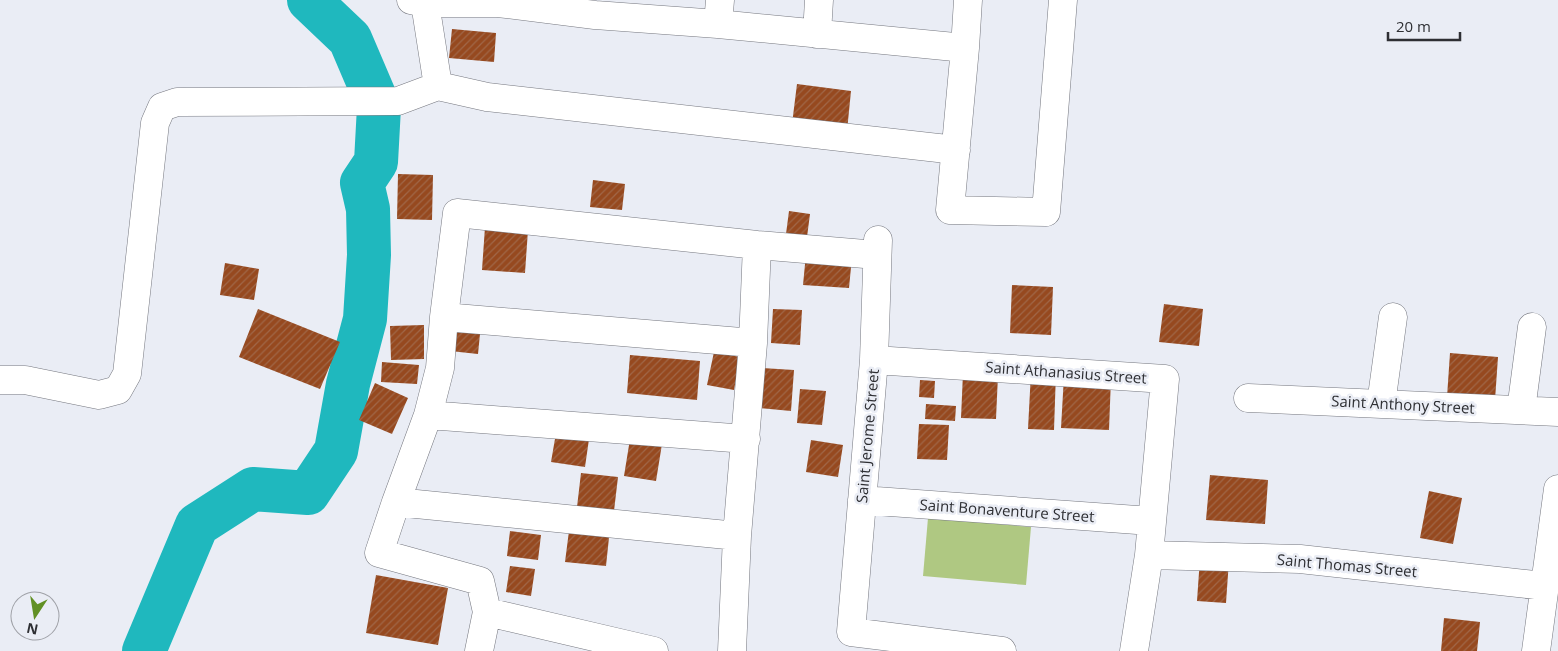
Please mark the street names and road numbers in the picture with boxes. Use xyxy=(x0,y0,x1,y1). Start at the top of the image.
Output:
street label: Saint Athanasius Street xyxy=(985,356,1147,388)
street label: Saint Jerome Street xyxy=(851,368,883,504)
street label: Saint Anthony Street xyxy=(1331,390,1475,418)
street label: Saint Bonaventure Street xyxy=(919,494,1095,526)
street label: Saint Thomas Street xyxy=(1276,549,1418,581)

